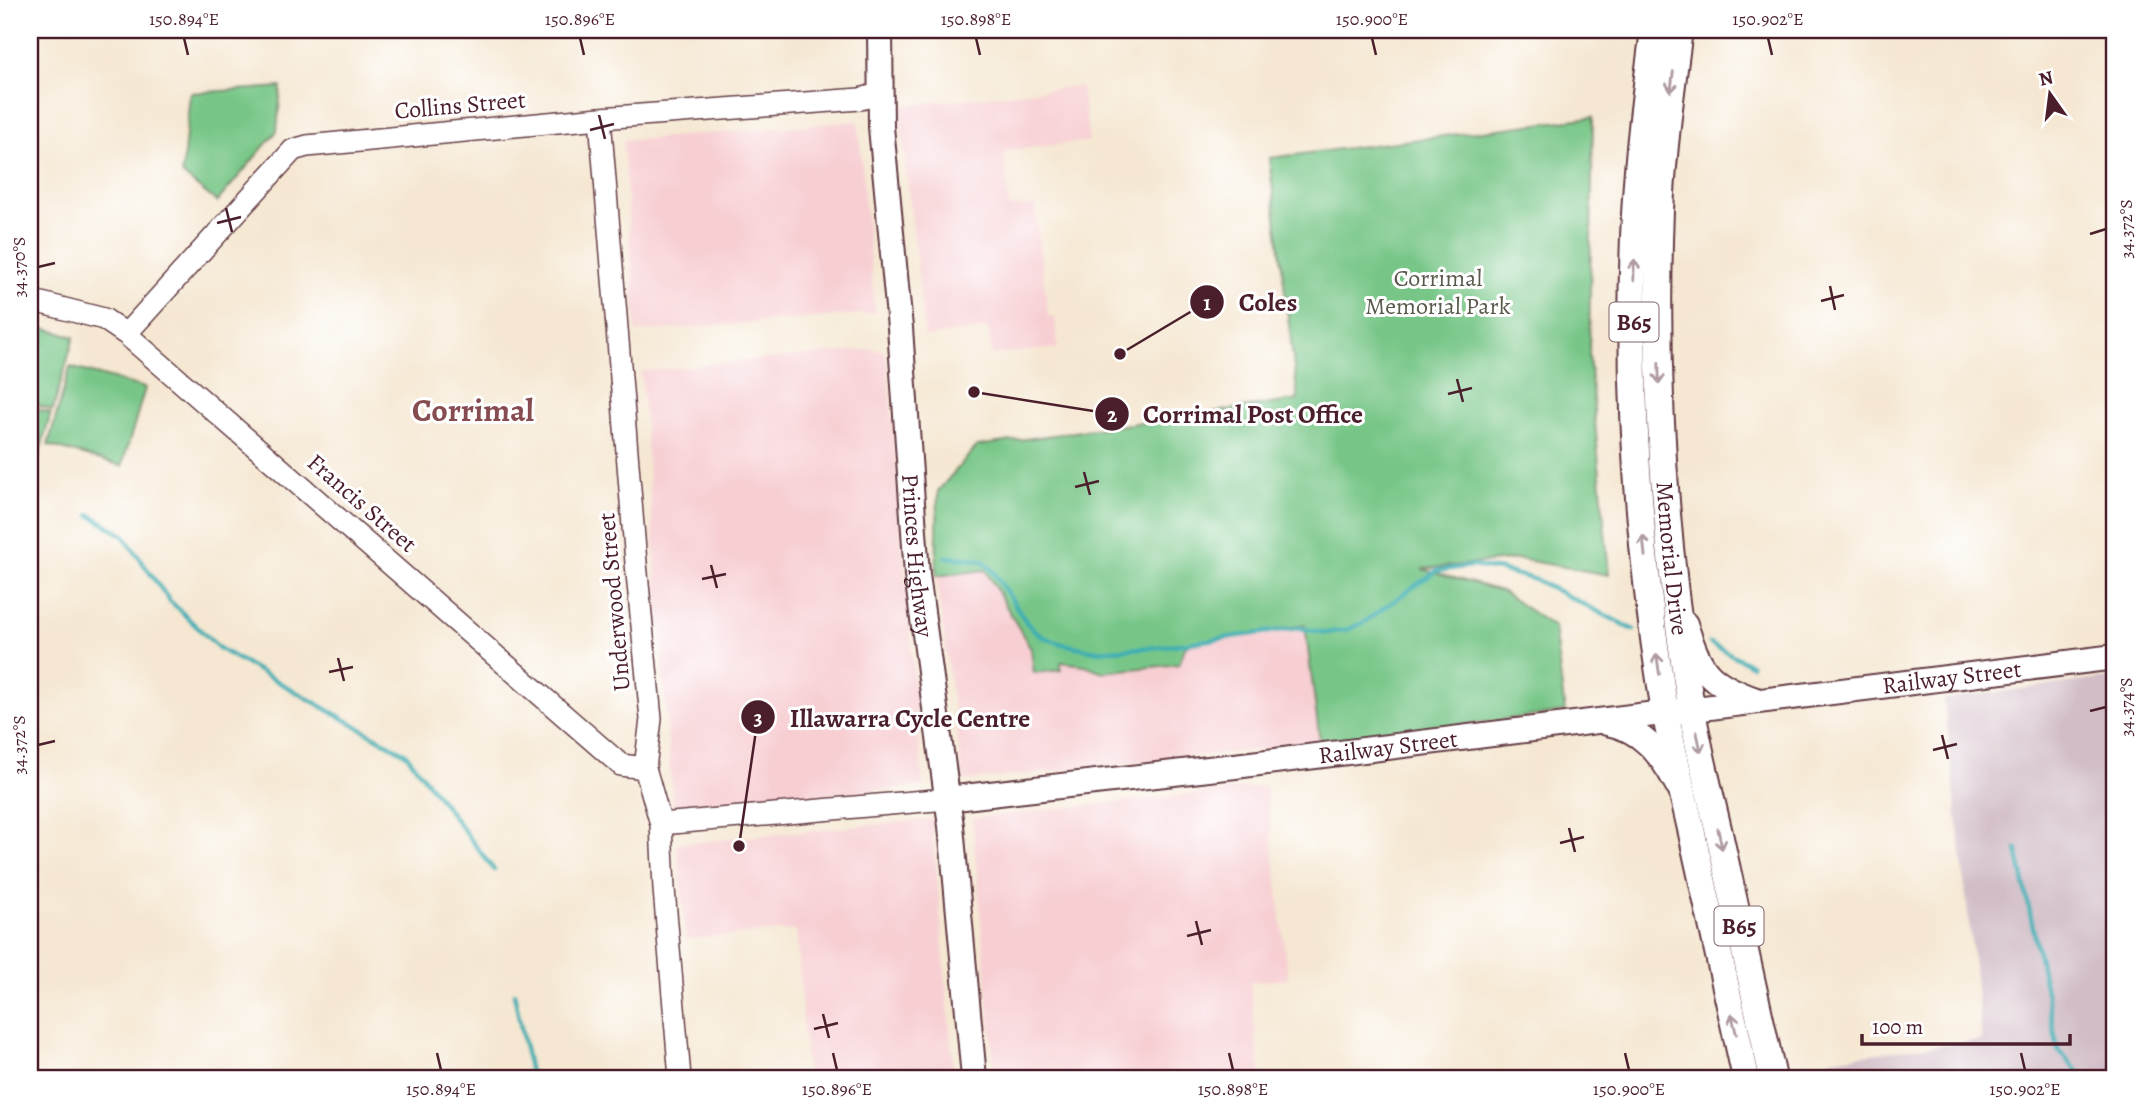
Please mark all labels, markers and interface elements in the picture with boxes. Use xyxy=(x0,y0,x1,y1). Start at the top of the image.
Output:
text: 150.894°E xyxy=(149,7,219,31)
text: 150.896°E xyxy=(545,7,615,31)
text: 150.898°E xyxy=(941,7,1011,31)
text: 150.900°E xyxy=(1336,7,1408,31)
text: 150.902°E xyxy=(1732,7,1804,31)
north arrow xyxy=(2016,60,2086,130)
text: N xyxy=(2036,64,2056,93)
one-way arrow xyxy=(1666,70,1679,93)
street label: Collins Street xyxy=(393,83,527,127)
text: 34.372°S xyxy=(2114,199,2138,259)
text: 34.370°S xyxy=(7,237,31,297)
one-way arrow xyxy=(1627,259,1641,282)
park label: Corrimal Memorial Park xyxy=(1365,262,1511,322)
callout: Coles xyxy=(1190,279,1311,326)
text: Coles xyxy=(1239,285,1297,320)
text: 1 xyxy=(1203,289,1211,317)
road number: B65 xyxy=(1610,302,1658,342)
one-way arrow xyxy=(1652,361,1665,384)
district label: Corrimal xyxy=(412,388,535,432)
callout: Corrimal Post Office xyxy=(1094,391,1377,438)
text: Corrimal Post Office xyxy=(1143,397,1363,432)
text: 2 xyxy=(1107,401,1117,429)
street label: Francis Street xyxy=(300,446,424,560)
street label: Princes Highway xyxy=(894,473,941,639)
street label: Memorial Drive xyxy=(1648,480,1696,637)
street label: Underwood Street xyxy=(590,511,638,693)
one-way arrow xyxy=(1637,536,1650,558)
one-way arrow xyxy=(1651,653,1664,676)
street label: Railway Street xyxy=(1880,653,2023,702)
text: 34.374°S xyxy=(2114,677,2138,737)
callout: Illawarra Cycle Centre xyxy=(740,694,1044,741)
text: Illawarra Cycle Centre xyxy=(790,701,1030,736)
text: 3 xyxy=(753,704,763,732)
text: 34.372°S xyxy=(7,715,31,775)
street label: Railway Street xyxy=(1317,723,1459,772)
one-way arrow xyxy=(1693,730,1706,752)
one-way arrow xyxy=(1714,828,1727,850)
road number: B65 xyxy=(1714,906,1764,945)
scale bar xyxy=(1862,1003,2070,1047)
one-way arrow xyxy=(1727,1013,1740,1036)
text: 100 m xyxy=(1872,1013,1923,1041)
text: 150.894°E xyxy=(406,1077,476,1101)
text: 150.896°E xyxy=(802,1077,872,1101)
text: 150.898°E xyxy=(1198,1077,1268,1101)
text: 150.900°E xyxy=(1593,1077,1665,1101)
text: 150.902°E xyxy=(1989,1077,2061,1101)

